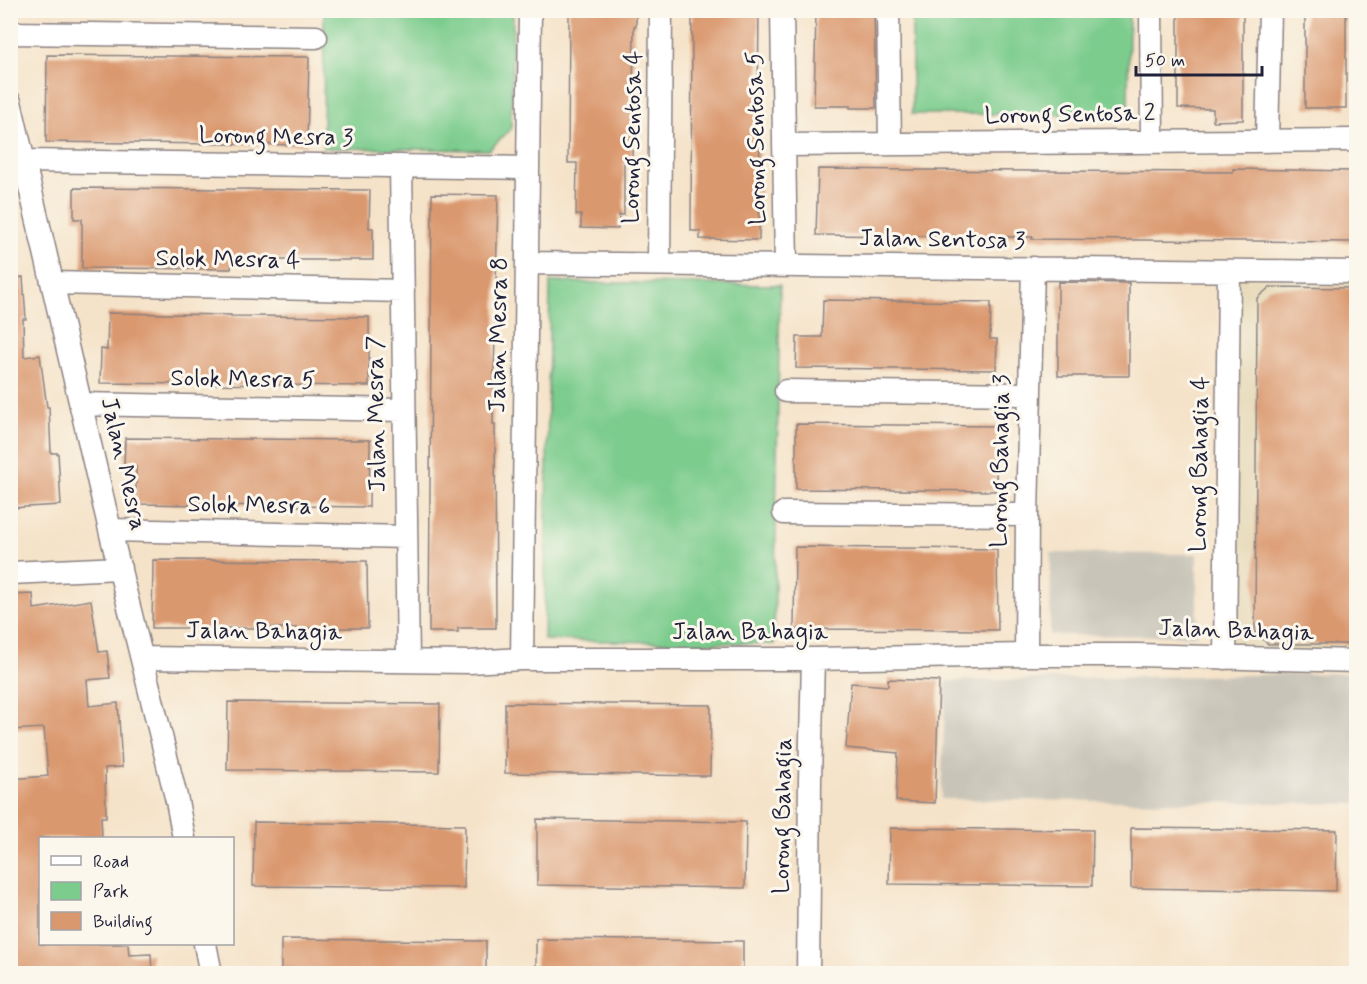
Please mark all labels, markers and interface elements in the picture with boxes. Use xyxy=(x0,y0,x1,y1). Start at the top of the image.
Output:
scale bar xyxy=(1136,39,1262,77)
text: 50 m xyxy=(1145,49,1185,73)
street label: Lorong Sentosa 4 xyxy=(616,50,653,224)
street label: Lorong Sentosa 5 xyxy=(740,51,777,225)
street label: Lorong Sentosa 2 xyxy=(984,98,1156,135)
street label: Lorong Mesra 3 xyxy=(199,120,354,157)
street label: Jalan Sentosa 3 xyxy=(859,223,1026,257)
street label: Solok Mesra 4 xyxy=(155,243,301,277)
street label: Jalan Mesra 8 xyxy=(482,257,516,413)
street label: Jalan Mesra 7 xyxy=(360,335,394,493)
street label: Solok Mesra 5 xyxy=(170,363,316,397)
street label: Lorong Bahagia 3 xyxy=(984,374,1021,548)
street label: Lorong Bahagia 4 xyxy=(1183,376,1220,552)
street label: Jalan Mesra xyxy=(93,394,153,534)
street label: Solok Mesra 6 xyxy=(187,489,331,523)
street label: Jalan Bahagia xyxy=(1158,613,1315,651)
street label: Jalan Bahagia xyxy=(186,615,343,651)
street label: Jalan Bahagia xyxy=(672,617,829,650)
street label: Lorong Bahagia xyxy=(766,738,803,894)
legend xyxy=(39,837,234,945)
text: Road xyxy=(93,850,129,874)
text: Park xyxy=(93,880,129,904)
text: Building xyxy=(93,910,153,936)

